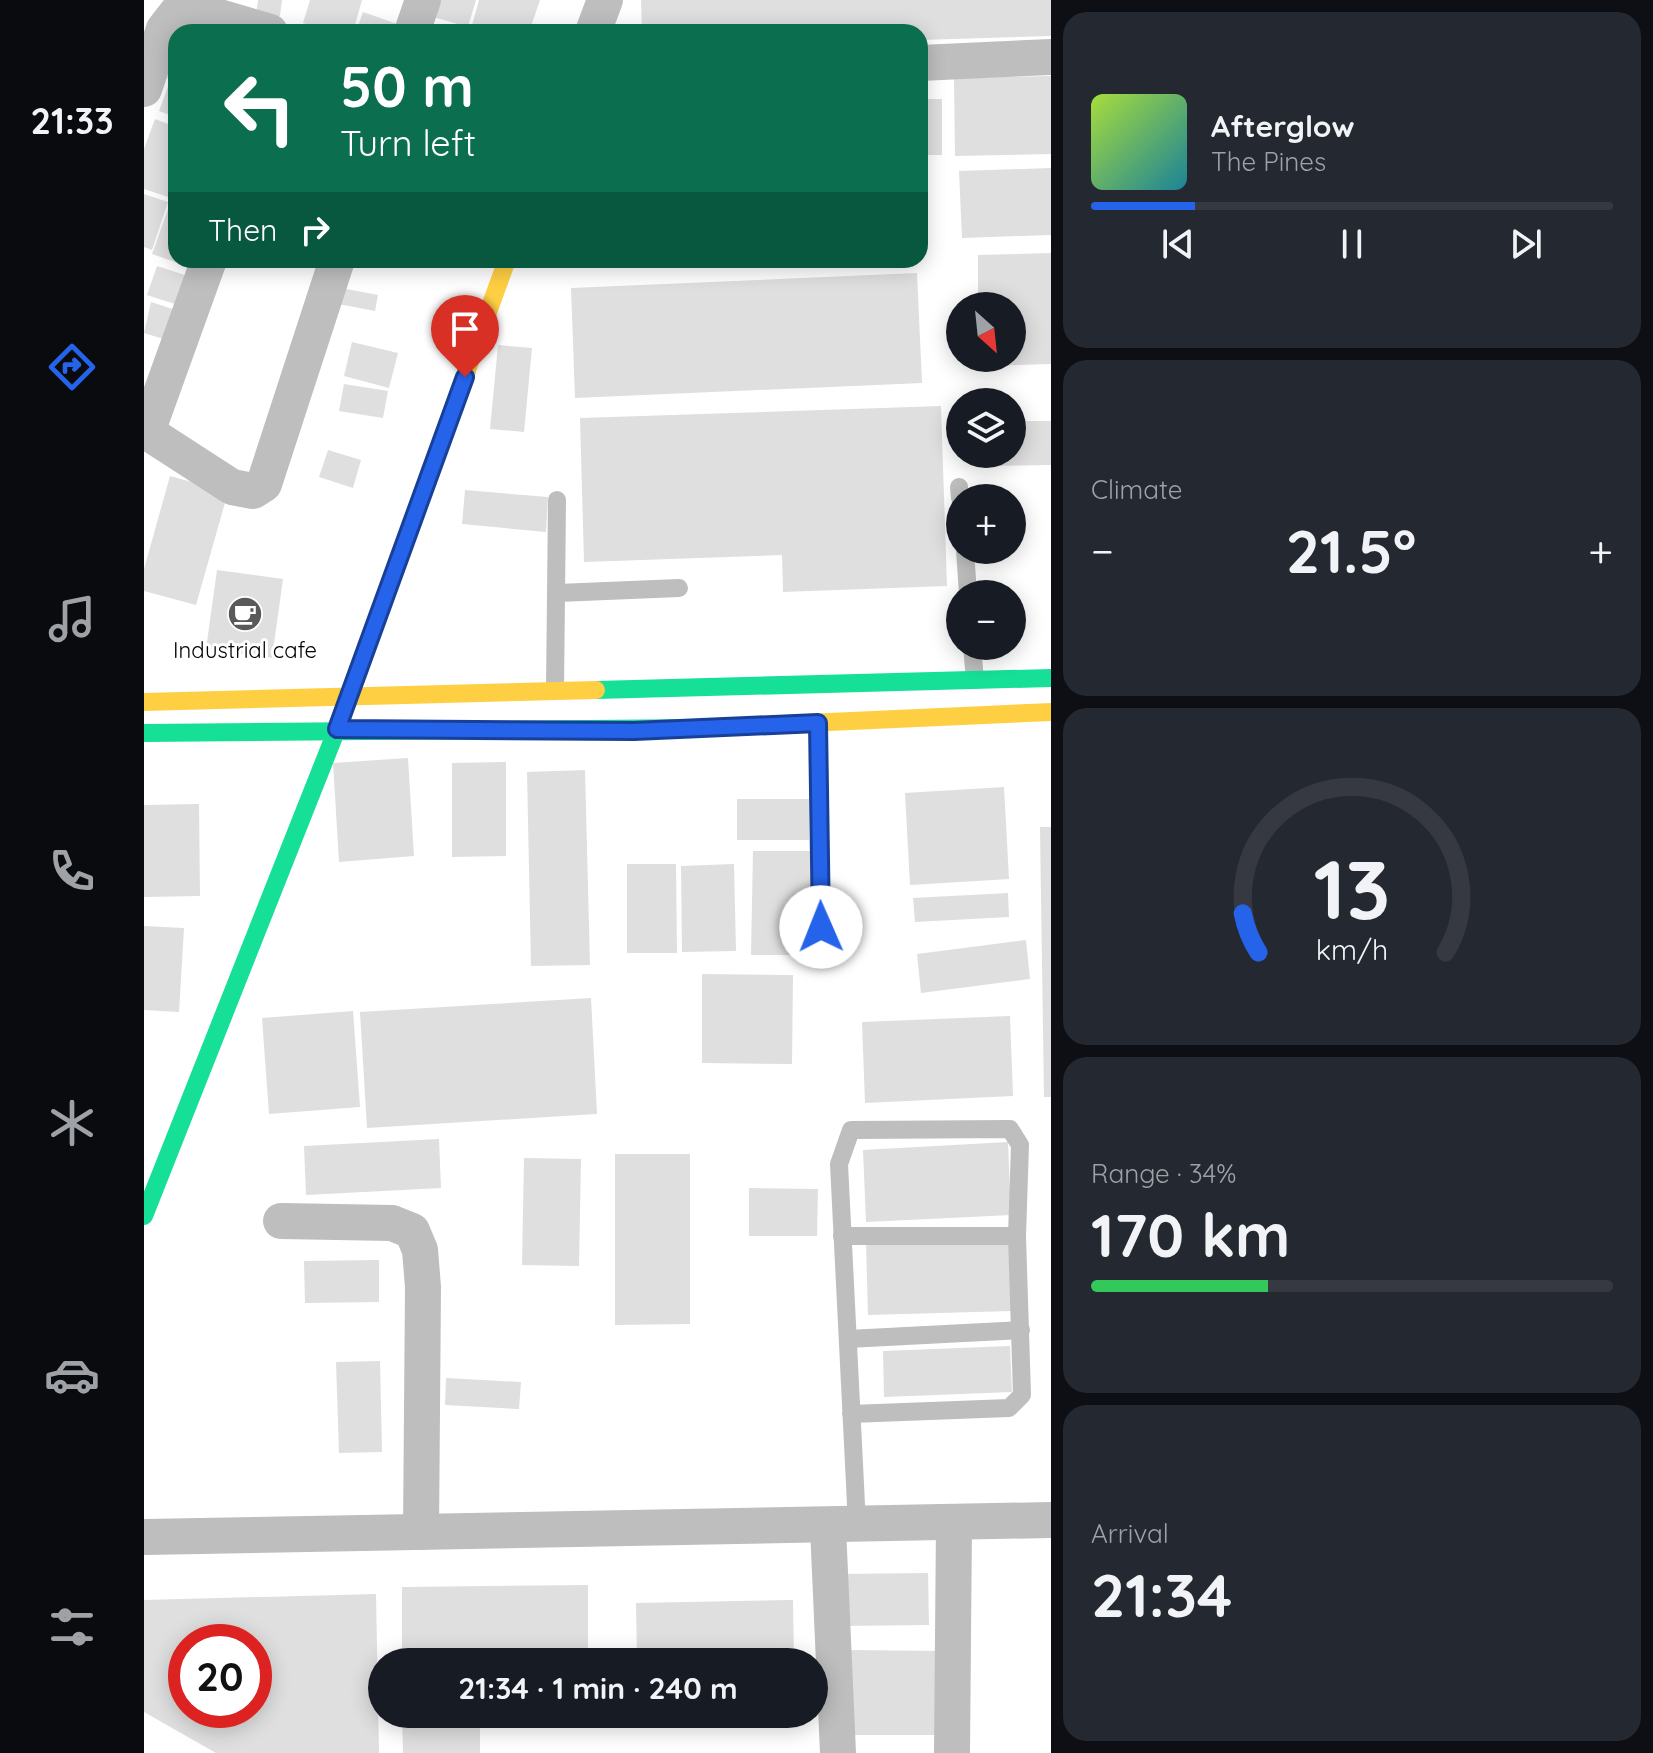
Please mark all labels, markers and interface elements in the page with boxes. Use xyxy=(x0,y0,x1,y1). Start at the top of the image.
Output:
text: 50 m xyxy=(340,51,474,121)
icon: left xyxy=(208,56,312,160)
text: 21:33 xyxy=(31,98,113,143)
text: Afterglow xyxy=(1211,107,1354,145)
text: Turn left xyxy=(340,120,476,165)
text: The Pines xyxy=(1211,145,1326,178)
icon: right xyxy=(293,208,337,252)
text: Then xyxy=(208,211,277,249)
icon: previous xyxy=(1156,222,1200,266)
icon: pause xyxy=(1330,222,1374,266)
icon: next xyxy=(1504,222,1548,266)
north arrow xyxy=(946,292,1026,372)
map controls xyxy=(946,292,1026,660)
pin xyxy=(431,295,499,377)
icon: arrive xyxy=(443,307,487,351)
icon: directions xyxy=(44,339,100,395)
button: layers xyxy=(946,388,1026,468)
text: Climate xyxy=(1091,473,1182,506)
button: + xyxy=(946,484,1026,564)
text: 21.5° xyxy=(1286,513,1416,588)
text: − xyxy=(1091,523,1114,578)
text: + xyxy=(1588,523,1613,578)
button: − xyxy=(946,580,1026,660)
icon: music xyxy=(44,591,100,647)
cafe icon: Industrial cafe xyxy=(226,595,264,633)
place label: Industrial cafe xyxy=(173,636,317,664)
text: 13 xyxy=(1313,835,1391,939)
icon: phone xyxy=(44,843,100,899)
position arrow xyxy=(779,885,863,969)
text: km/h xyxy=(1316,931,1388,967)
icon: climate xyxy=(44,1095,100,1151)
text: Range · 34% xyxy=(1091,1157,1236,1190)
text: 170 km xyxy=(1091,1197,1290,1272)
icon: car xyxy=(44,1347,100,1403)
text: Arrival xyxy=(1091,1517,1169,1550)
text: 21:34 xyxy=(1091,1557,1232,1632)
icon: filters xyxy=(44,1599,100,1655)
speed limit sign: 20 xyxy=(168,1624,272,1728)
text: 21:34 · 1 min · 240 m xyxy=(458,1669,738,1707)

